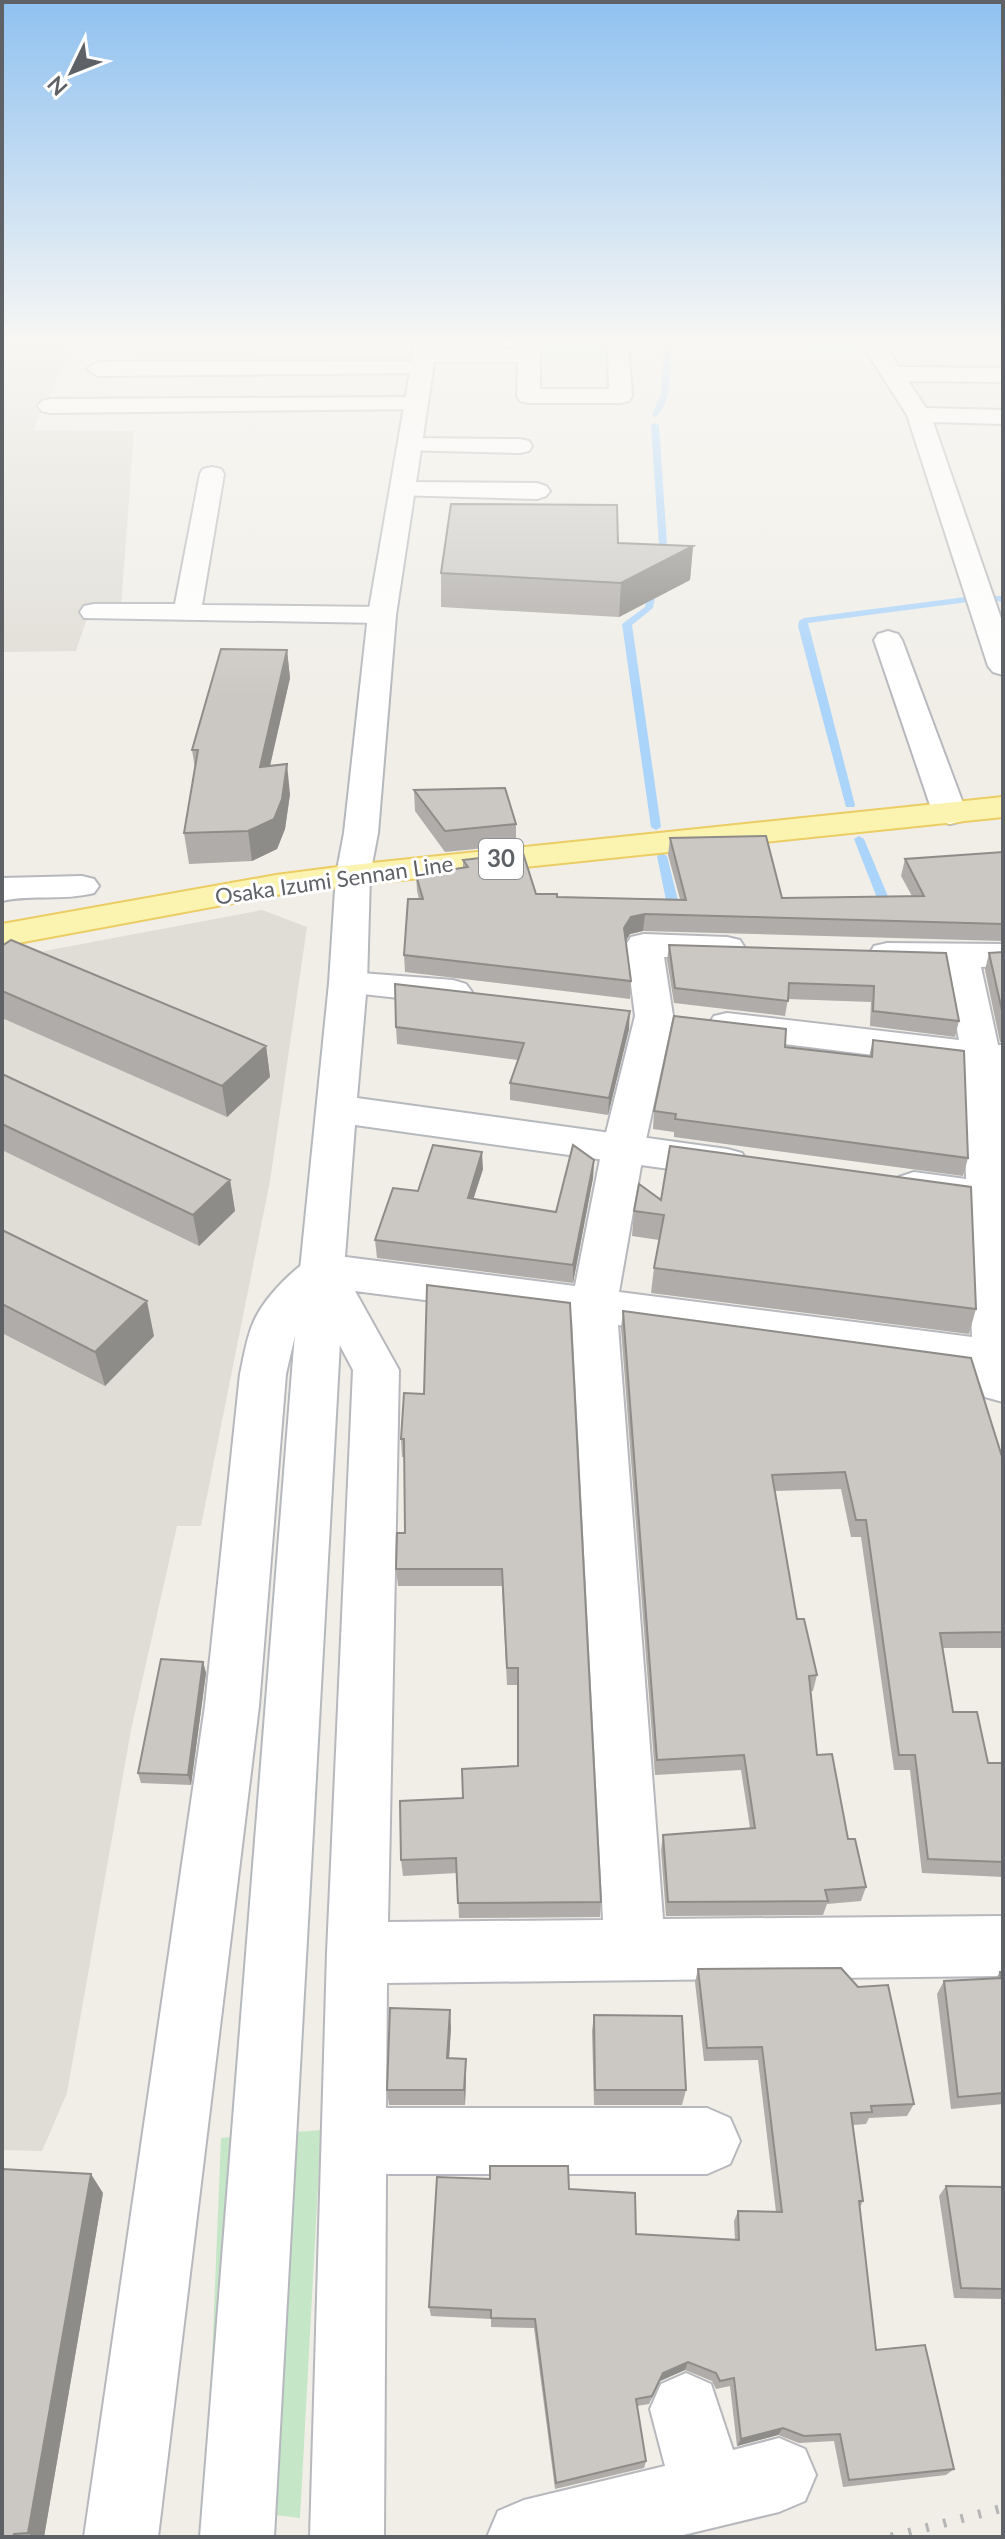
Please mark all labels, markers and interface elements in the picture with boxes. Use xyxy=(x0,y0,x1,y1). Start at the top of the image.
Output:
north arrow xyxy=(32,32,112,112)
text: N xyxy=(41,71,73,101)
road number: 30 xyxy=(479,839,523,879)
street label: Osaka Izumi Sennan Line xyxy=(213,849,455,910)

